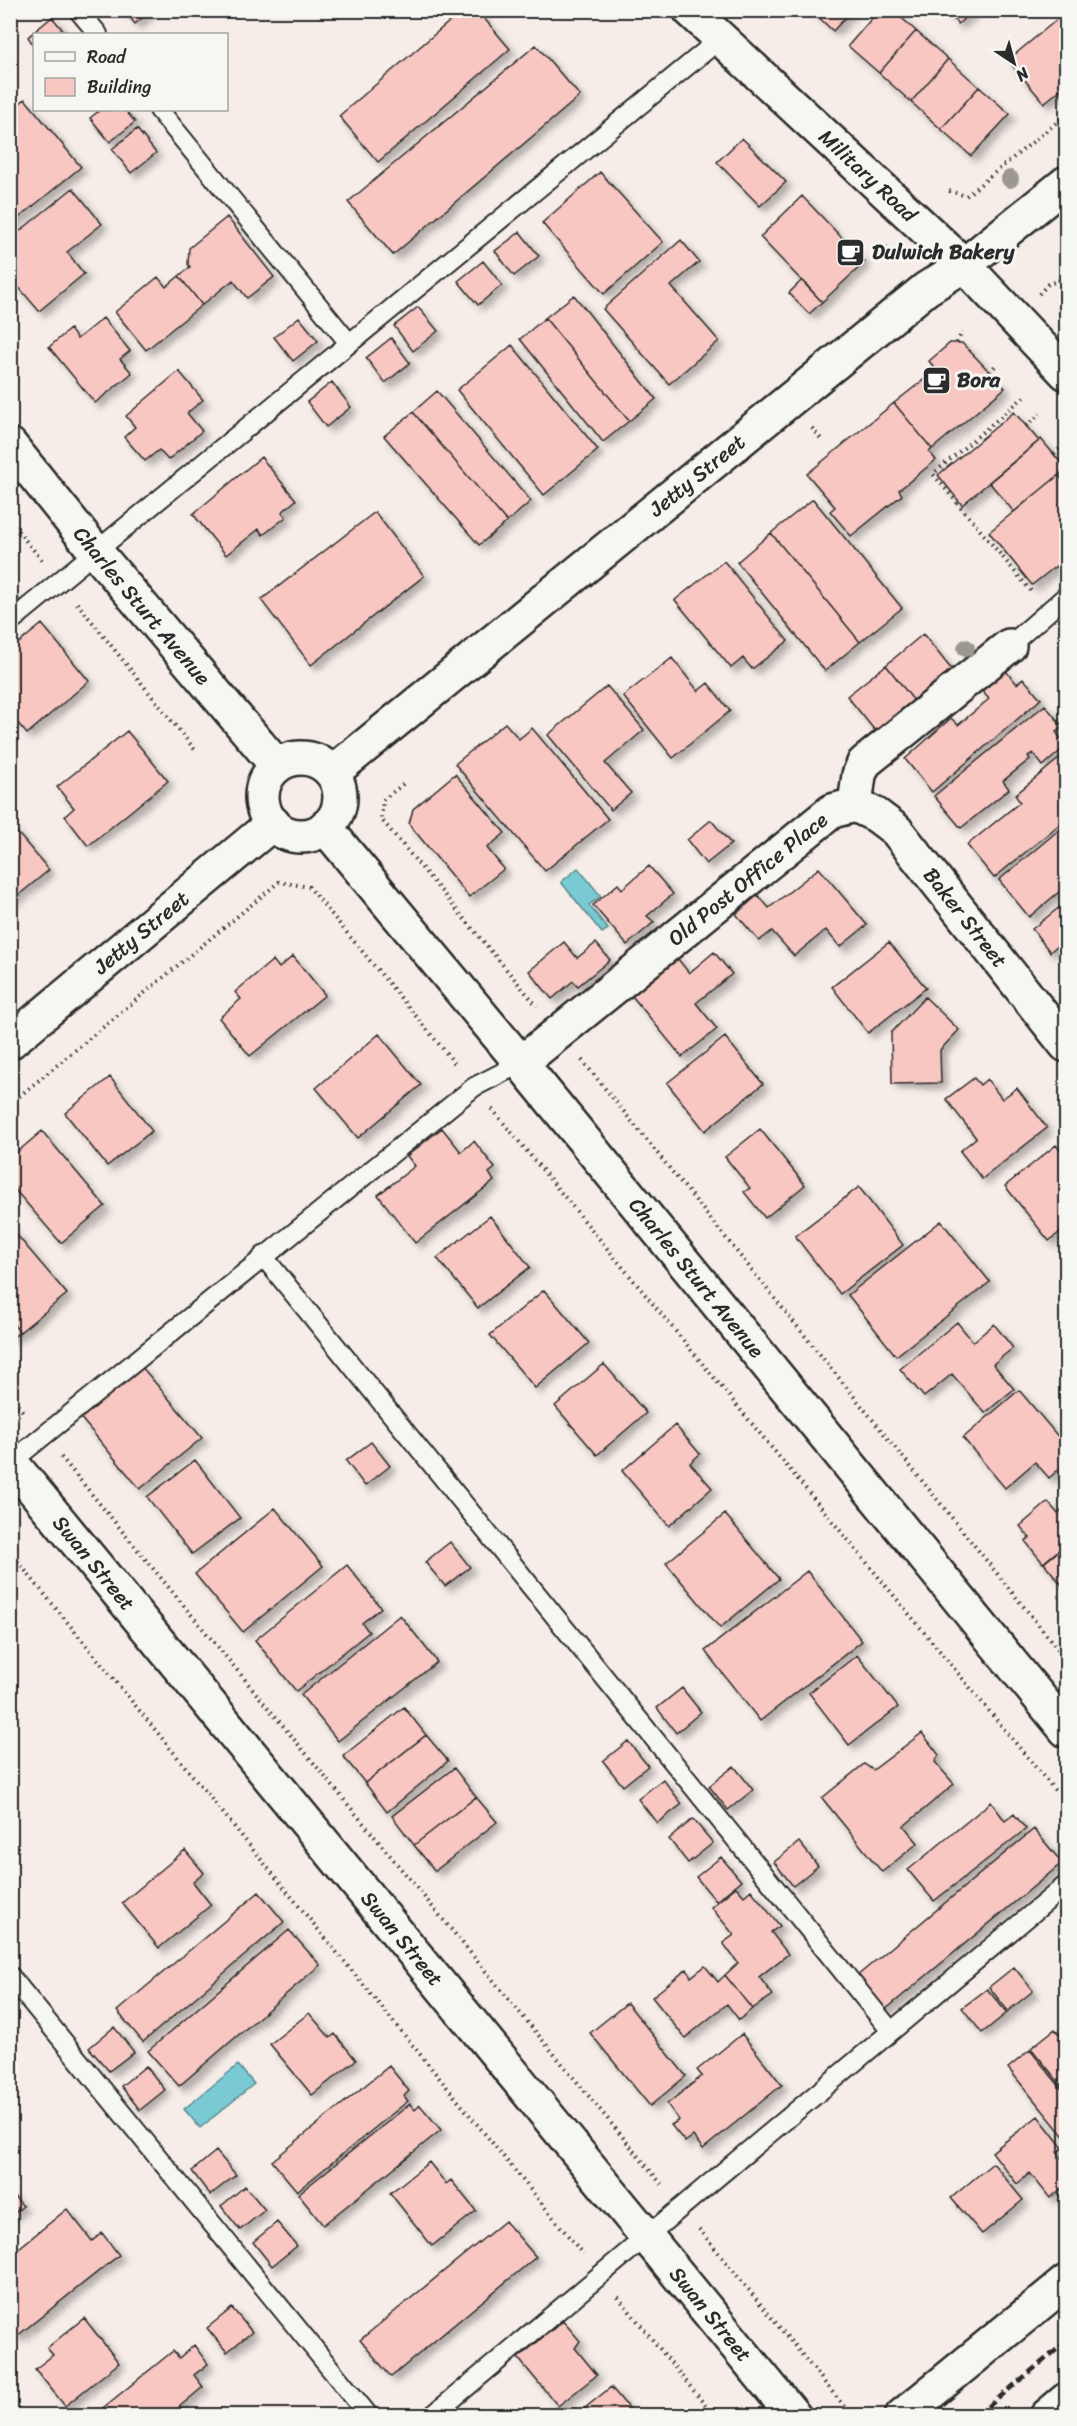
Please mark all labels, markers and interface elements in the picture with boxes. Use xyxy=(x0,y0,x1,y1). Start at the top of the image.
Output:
legend xyxy=(33,33,228,111)
north arrow xyxy=(984,33,1044,93)
text: Road xyxy=(87,41,127,73)
text: N xyxy=(1009,59,1036,90)
text: Building xyxy=(87,71,151,103)
street label: Military Road xyxy=(809,119,928,233)
place label: Dulwich Bakery xyxy=(872,233,1015,271)
cafe icon: Dulwich Bakery xyxy=(835,236,867,268)
place label: Bora xyxy=(957,361,1002,399)
cafe icon: Bora xyxy=(920,364,952,396)
street label: Jetty Street xyxy=(639,424,754,528)
street label: Charles Sturt Avenue xyxy=(63,518,221,694)
street label: Old Post Office Place xyxy=(659,802,837,956)
street label: Baker Street xyxy=(913,859,1018,977)
street label: Jetty Street xyxy=(84,881,198,985)
street label: Charles Sturt Avenue xyxy=(619,1188,774,1367)
street label: Swan Street xyxy=(42,1506,145,1620)
street label: Swan Street xyxy=(351,1882,453,1995)
street label: Swan Street xyxy=(659,2258,762,2371)

